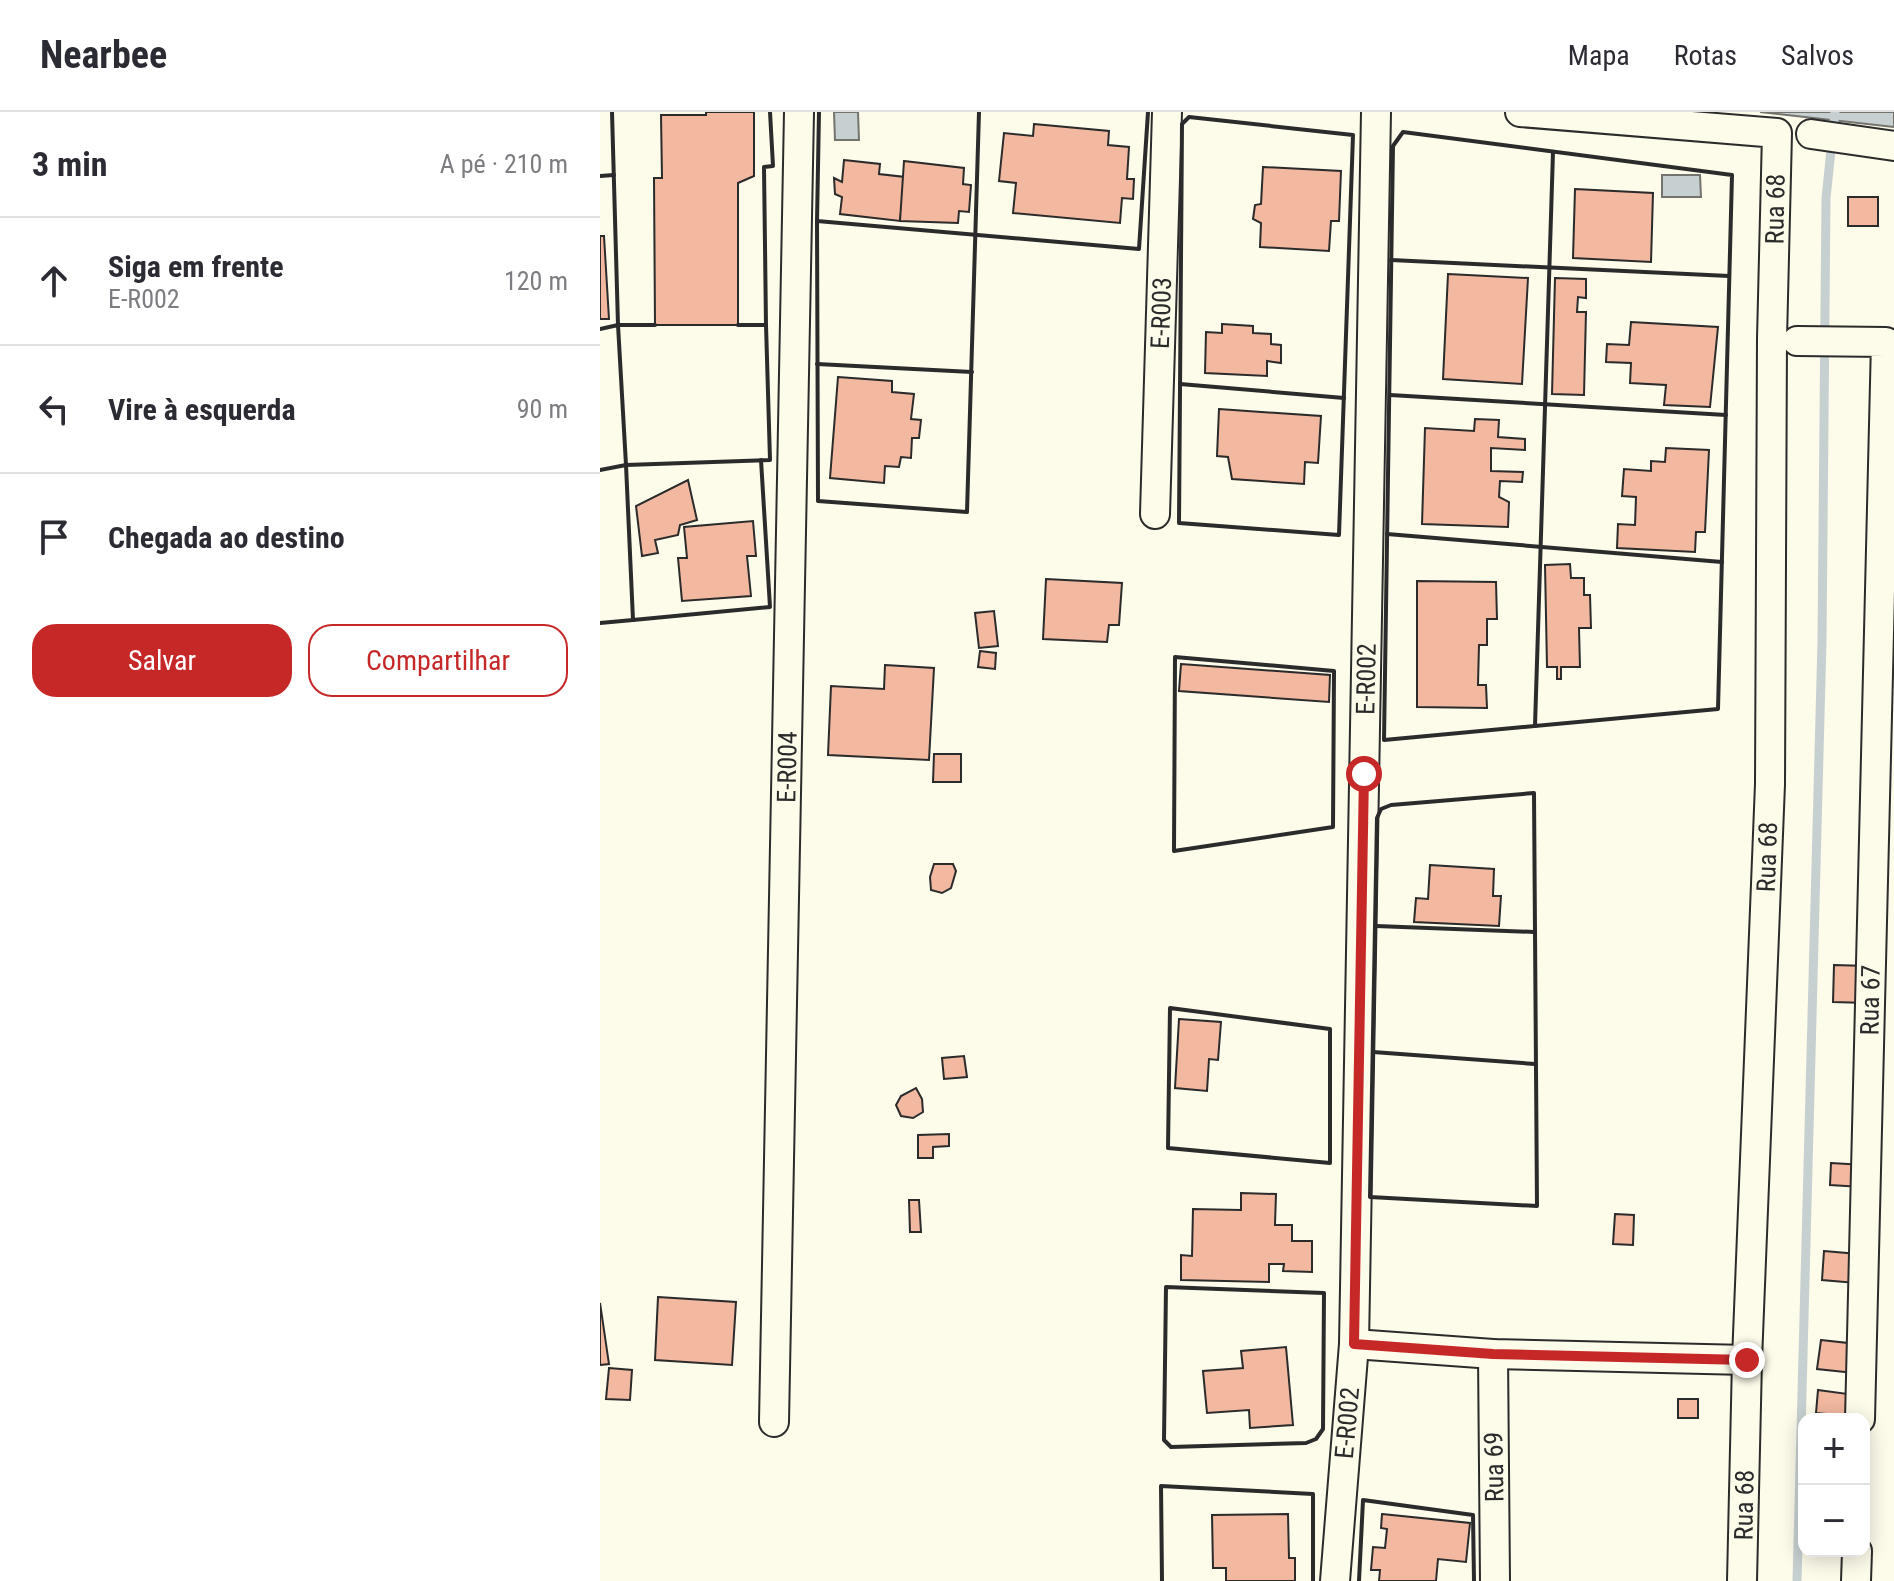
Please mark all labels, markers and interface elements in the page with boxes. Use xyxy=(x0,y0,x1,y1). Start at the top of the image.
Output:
text: Nearbee xyxy=(40,33,167,77)
text: Mapa xyxy=(1568,39,1630,72)
text: Rotas xyxy=(1674,39,1737,72)
text: Salvos xyxy=(1781,39,1854,72)
text: 3 min xyxy=(32,144,108,184)
text: A pé · 210 m xyxy=(440,149,568,179)
street label: Rua 68 xyxy=(1759,174,1791,244)
text: Siga em frente xyxy=(108,249,284,284)
icon: ahead xyxy=(32,259,76,303)
text: 120 m xyxy=(504,266,568,296)
street label: E-R003 xyxy=(1145,277,1177,349)
text: E-R002 xyxy=(108,284,180,314)
icon: left xyxy=(32,387,76,431)
text: Vire à esquerda xyxy=(108,392,296,427)
text: 90 m xyxy=(517,394,568,424)
icon: arrive xyxy=(32,515,76,559)
text: Chegada ao destino xyxy=(108,520,345,555)
button: Salvar xyxy=(32,624,292,697)
button: Compartilhar xyxy=(308,624,568,697)
street label: E-R002 xyxy=(1350,643,1382,715)
street label: E-R004 xyxy=(771,731,803,803)
route start xyxy=(1346,756,1382,792)
street label: Rua 68 xyxy=(1751,821,1783,893)
street label: Rua 67 xyxy=(1854,965,1886,1035)
route end xyxy=(1729,1342,1765,1378)
street label: E-R002 xyxy=(1329,1386,1365,1460)
map controls xyxy=(1798,1413,1870,1557)
button: + xyxy=(1798,1413,1870,1485)
street label: Rua 69 xyxy=(1478,1432,1510,1502)
street label: Rua 68 xyxy=(1728,1470,1760,1540)
button: − xyxy=(1798,1485,1870,1557)

